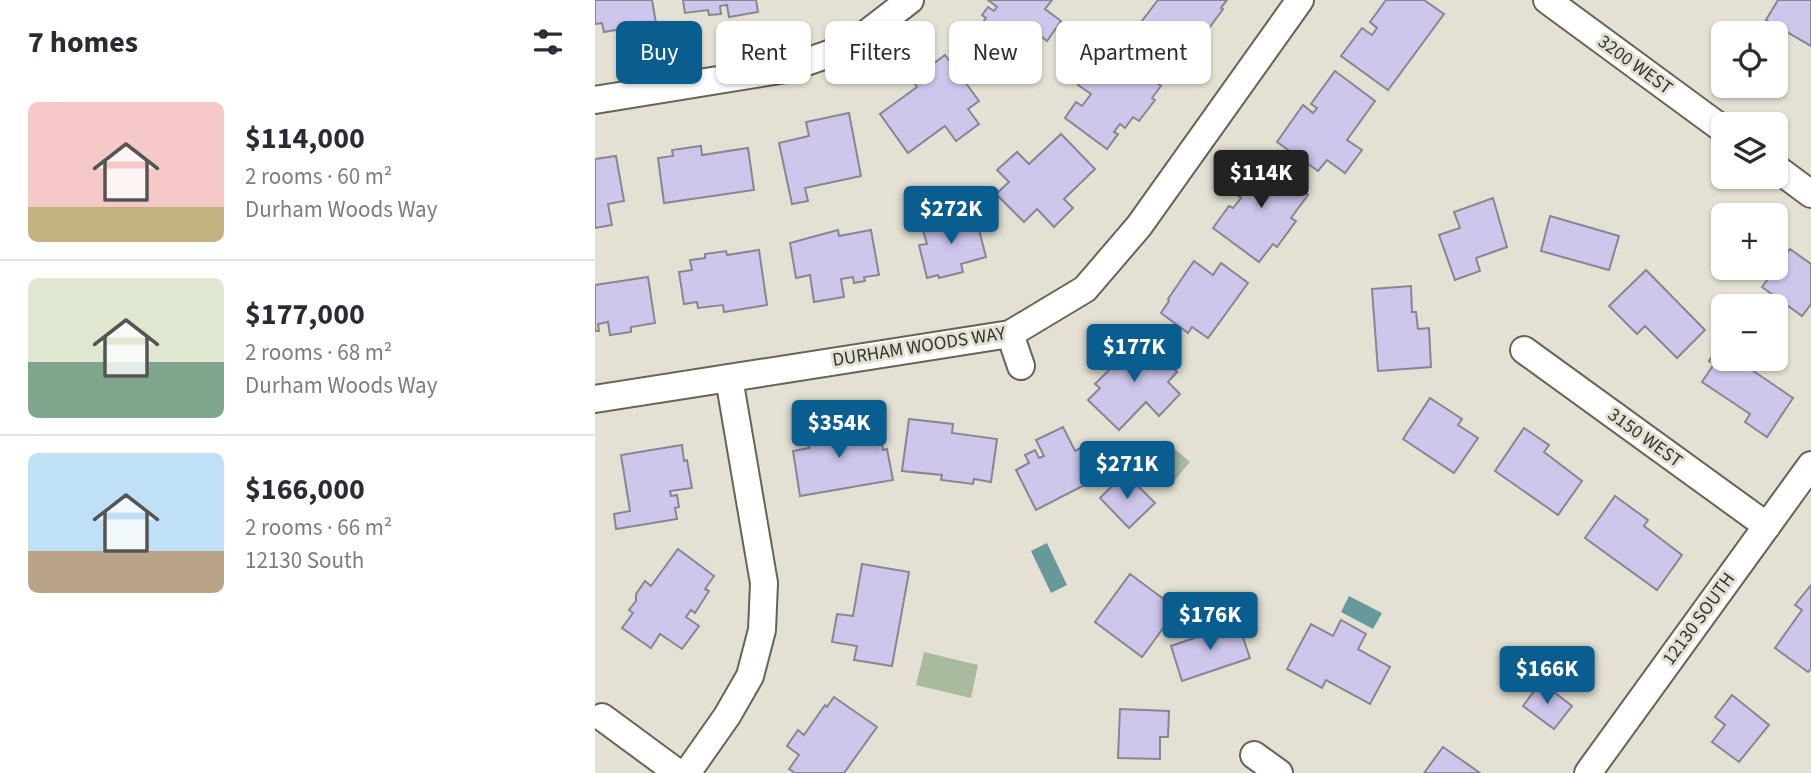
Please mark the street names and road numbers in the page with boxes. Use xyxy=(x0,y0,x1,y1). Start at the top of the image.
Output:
street label: 3200 WEST xyxy=(1592,29,1678,101)
street label: DURHAM WOODS WAY xyxy=(831,320,1008,374)
street label: 3150 WEST xyxy=(1602,402,1688,474)
street label: 12130 SOUTH xyxy=(1656,567,1742,671)

